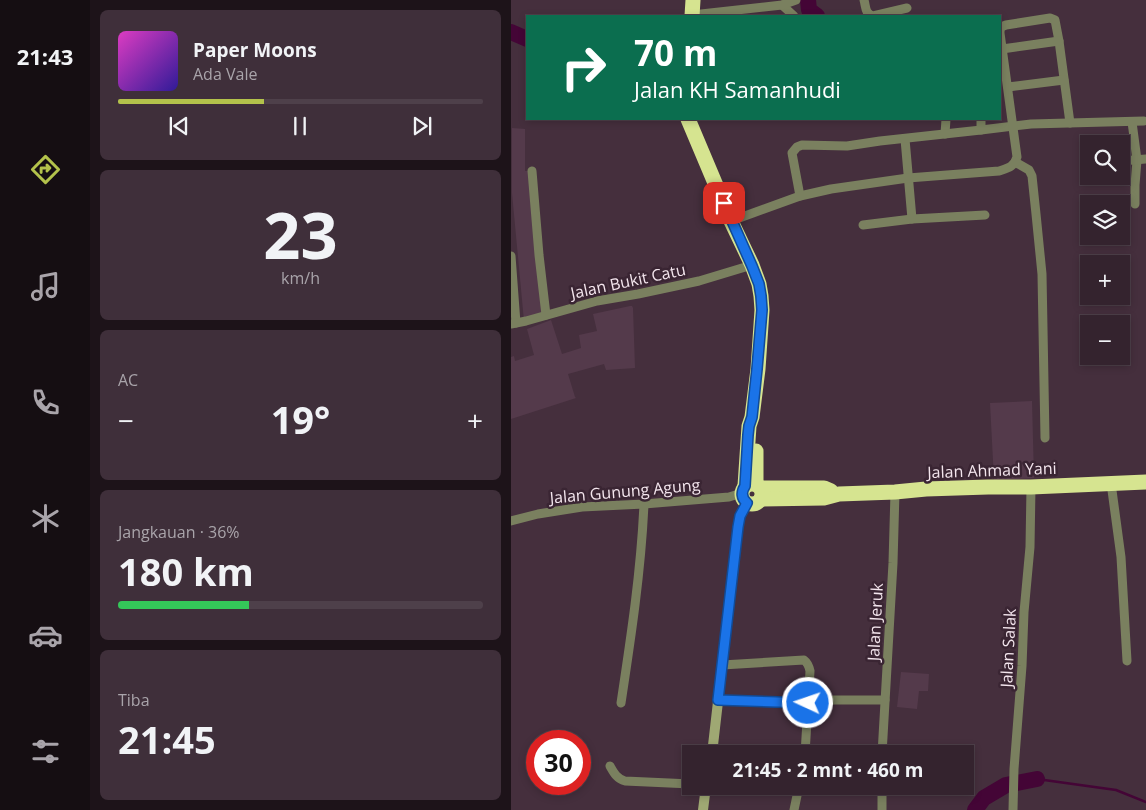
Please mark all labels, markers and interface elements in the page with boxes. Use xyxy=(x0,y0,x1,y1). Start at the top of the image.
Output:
text: 70 m xyxy=(634,29,717,76)
icon: right xyxy=(551,35,616,100)
text: Paper Moons xyxy=(193,37,317,63)
text: 21:43 xyxy=(17,41,73,71)
text: Ada Vale xyxy=(193,63,257,85)
text: Jalan KH Samanhudi xyxy=(634,74,841,104)
icon: previous xyxy=(165,112,193,140)
icon: pause xyxy=(286,112,314,140)
icon: next xyxy=(408,112,436,140)
map controls xyxy=(1080,135,1130,365)
button: search xyxy=(1080,135,1130,185)
icon: directions xyxy=(28,152,63,187)
pin xyxy=(703,182,745,224)
icon: arrive xyxy=(710,189,738,217)
text: 23 xyxy=(263,190,338,278)
button: layers xyxy=(1080,195,1130,245)
button: + xyxy=(1080,255,1130,305)
street label: Jalan Bukit Catu xyxy=(567,258,688,304)
text: km/h xyxy=(281,267,320,289)
icon: music xyxy=(28,269,63,304)
button: − xyxy=(1080,315,1130,365)
text: AC xyxy=(118,369,138,391)
icon: phone xyxy=(28,385,63,420)
text: 19° xyxy=(271,393,330,445)
text: − xyxy=(118,401,134,439)
text: + xyxy=(467,401,483,439)
street label: Jalan Ahmad Yani xyxy=(925,457,1057,483)
street label: Jalan Gunung Agung xyxy=(547,473,701,509)
icon: climate xyxy=(28,501,63,536)
text: Jangkauan · 36% xyxy=(118,521,240,543)
text: 180 km xyxy=(118,545,254,597)
street label: Jalan Jeruk xyxy=(862,582,888,664)
street label: Jalan Salak xyxy=(995,607,1021,690)
icon: car xyxy=(28,618,63,653)
position arrow xyxy=(781,676,833,728)
text: Tiba xyxy=(118,689,150,711)
text: 21:45 xyxy=(118,713,216,765)
speed limit sign: 30 xyxy=(526,730,591,795)
icon: filters xyxy=(28,734,63,769)
text: 21:45 · 2 mnt · 460 m xyxy=(733,757,923,783)

